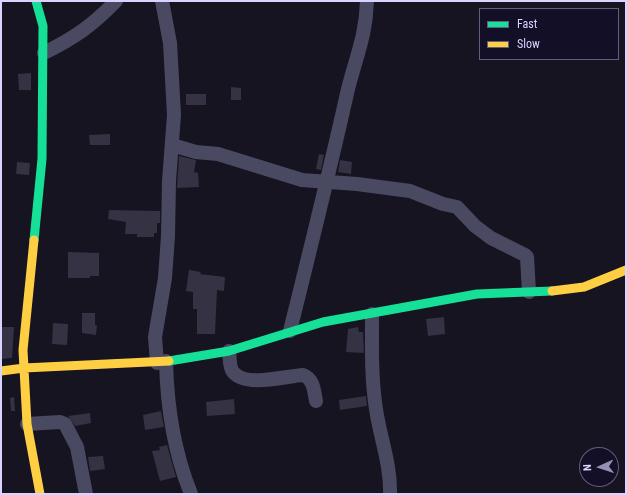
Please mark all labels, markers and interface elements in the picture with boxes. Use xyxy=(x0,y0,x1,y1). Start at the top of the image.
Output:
legend xyxy=(479,8,619,60)
text: Fast xyxy=(517,17,537,31)
text: Slow xyxy=(517,37,540,51)
north arrow xyxy=(579,447,619,487)
text: N xyxy=(581,464,594,471)

